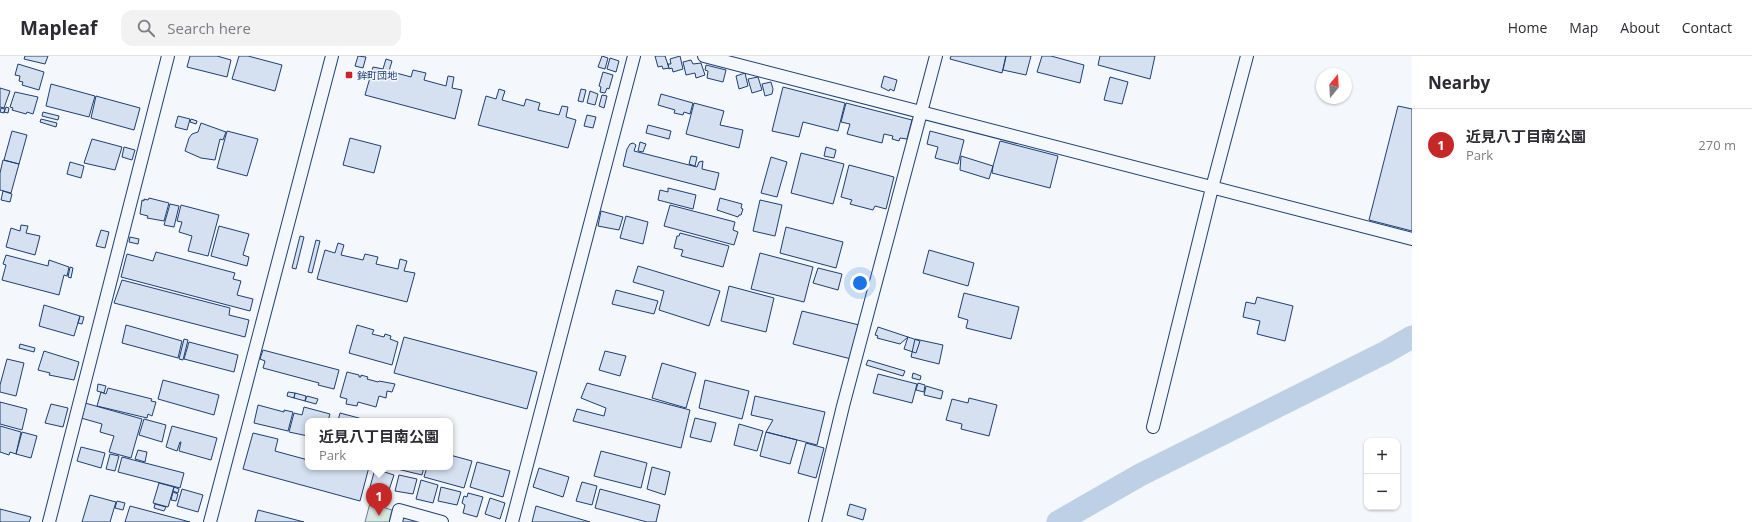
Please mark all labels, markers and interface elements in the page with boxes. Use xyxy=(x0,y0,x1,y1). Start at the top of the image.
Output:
search box xyxy=(121,10,401,46)
text: Mapleaf xyxy=(20,15,97,41)
icon: search xyxy=(135,17,157,39)
text: Search here xyxy=(167,18,251,38)
text: Home xyxy=(1508,18,1547,37)
text: Map xyxy=(1569,18,1598,37)
text: About xyxy=(1620,18,1660,37)
text: Contact xyxy=(1682,18,1732,37)
place label: 鉾町団地 xyxy=(357,68,398,82)
north arrow xyxy=(1316,68,1352,104)
marker: 鉾町団地 xyxy=(344,70,354,80)
text: Nearby xyxy=(1428,71,1490,94)
text: 近見八丁目南公園 xyxy=(1466,126,1586,146)
text: 1 xyxy=(1437,136,1445,154)
text: 270 m xyxy=(1698,136,1736,154)
text: Park xyxy=(1466,146,1493,164)
your location xyxy=(850,273,870,293)
popup xyxy=(305,418,453,470)
text: 近見八丁目南公園 xyxy=(319,426,439,446)
map controls xyxy=(1364,438,1400,510)
button: + xyxy=(1364,438,1400,474)
text: Park xyxy=(319,446,346,464)
button: − xyxy=(1364,474,1400,510)
pin: 1 xyxy=(366,483,392,516)

